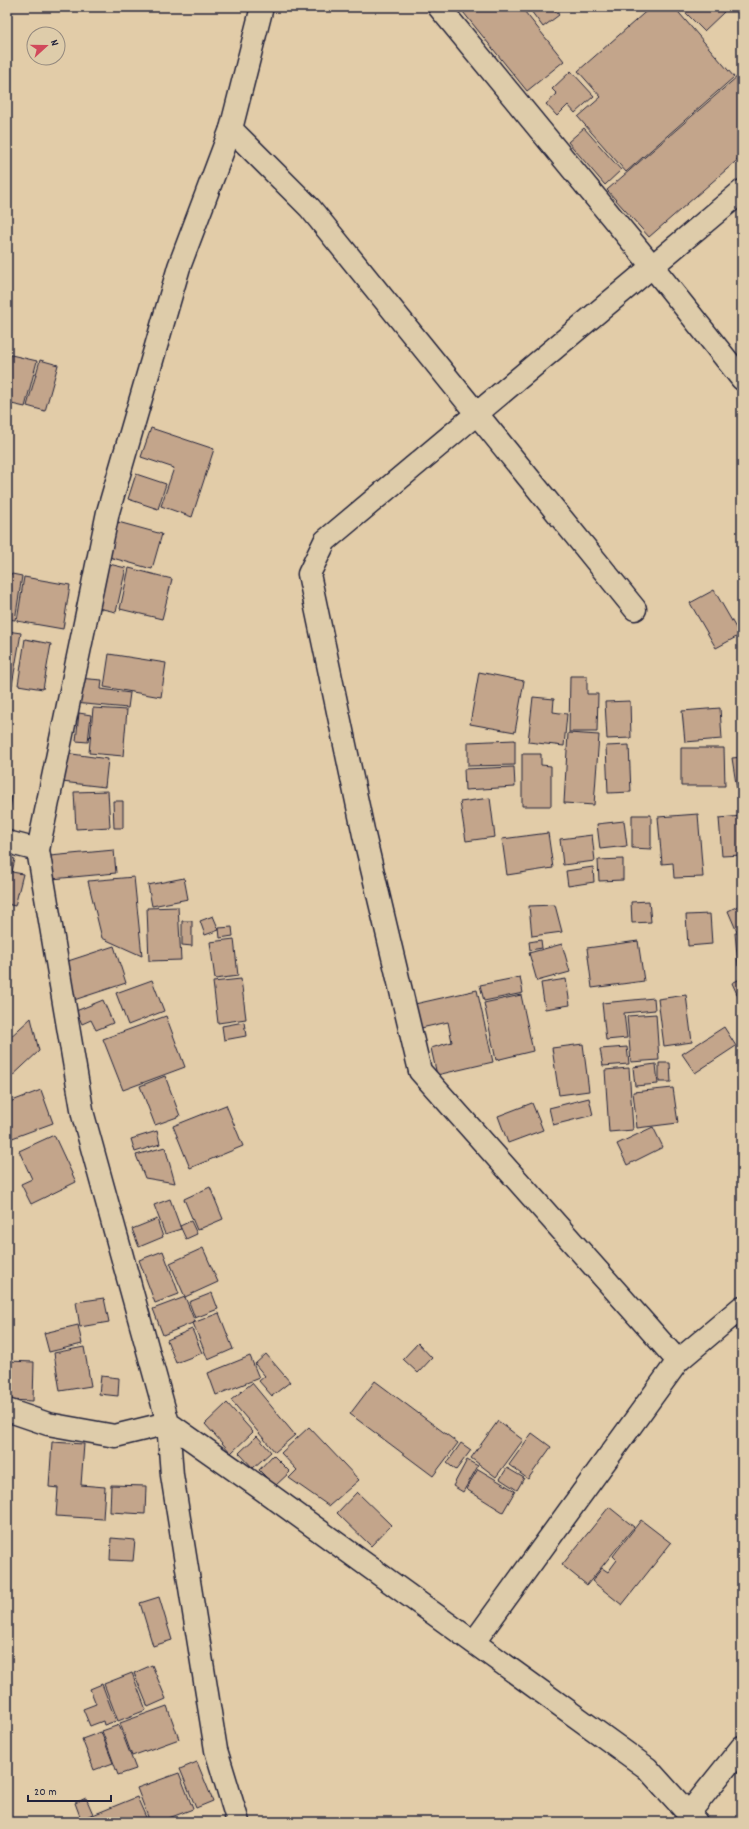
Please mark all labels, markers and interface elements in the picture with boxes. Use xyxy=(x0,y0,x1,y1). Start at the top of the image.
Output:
north arrow xyxy=(26,26,66,66)
text: N xyxy=(45,38,62,49)
scale bar xyxy=(28,1777,111,1803)
text: 20 m xyxy=(34,1784,57,1801)

